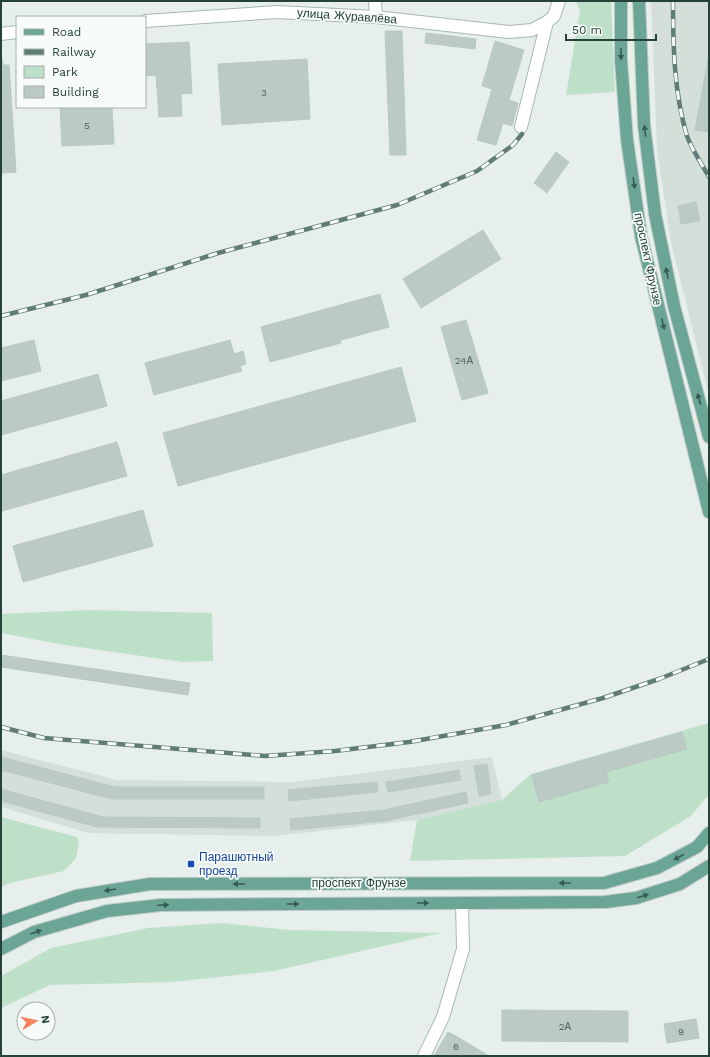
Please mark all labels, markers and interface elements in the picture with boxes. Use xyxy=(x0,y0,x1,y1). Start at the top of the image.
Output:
street label: улица Журавлёва xyxy=(297,6,398,26)
legend xyxy=(16,16,146,108)
scale bar xyxy=(566,16,656,42)
text: 50 m xyxy=(572,23,602,37)
text: Road xyxy=(52,25,81,39)
text: Railway xyxy=(52,45,97,59)
one-way arrow xyxy=(618,48,624,61)
text: Park xyxy=(52,65,78,79)
text: Building xyxy=(52,85,99,99)
house number: 3 xyxy=(261,87,267,98)
house number: 5 xyxy=(84,120,90,131)
one-way arrow xyxy=(641,125,648,137)
one-way arrow xyxy=(631,177,637,189)
street label: проспект Фрунзе xyxy=(631,211,665,307)
one-way arrow xyxy=(664,267,670,279)
one-way arrow xyxy=(660,318,666,330)
house number: 24А xyxy=(455,355,473,366)
one-way arrow xyxy=(696,393,702,405)
place label: Парашютный проезд xyxy=(199,850,273,878)
one-way arrow xyxy=(673,853,685,860)
marker: Парашютный проезд xyxy=(186,859,196,869)
street label: проспект Фрунзе xyxy=(312,876,406,890)
one-way arrow xyxy=(558,880,571,886)
one-way arrow xyxy=(232,881,245,887)
one-way arrow xyxy=(104,888,116,894)
one-way arrow xyxy=(637,893,649,899)
one-way arrow xyxy=(417,900,430,906)
one-way arrow xyxy=(287,901,300,907)
one-way arrow xyxy=(157,902,170,908)
one-way arrow xyxy=(31,929,43,935)
north arrow xyxy=(16,1001,56,1041)
text: N xyxy=(38,1014,52,1025)
house number: 2А xyxy=(559,1021,572,1032)
house number: 9 xyxy=(678,1026,684,1037)
house number: 6 xyxy=(453,1041,459,1052)

